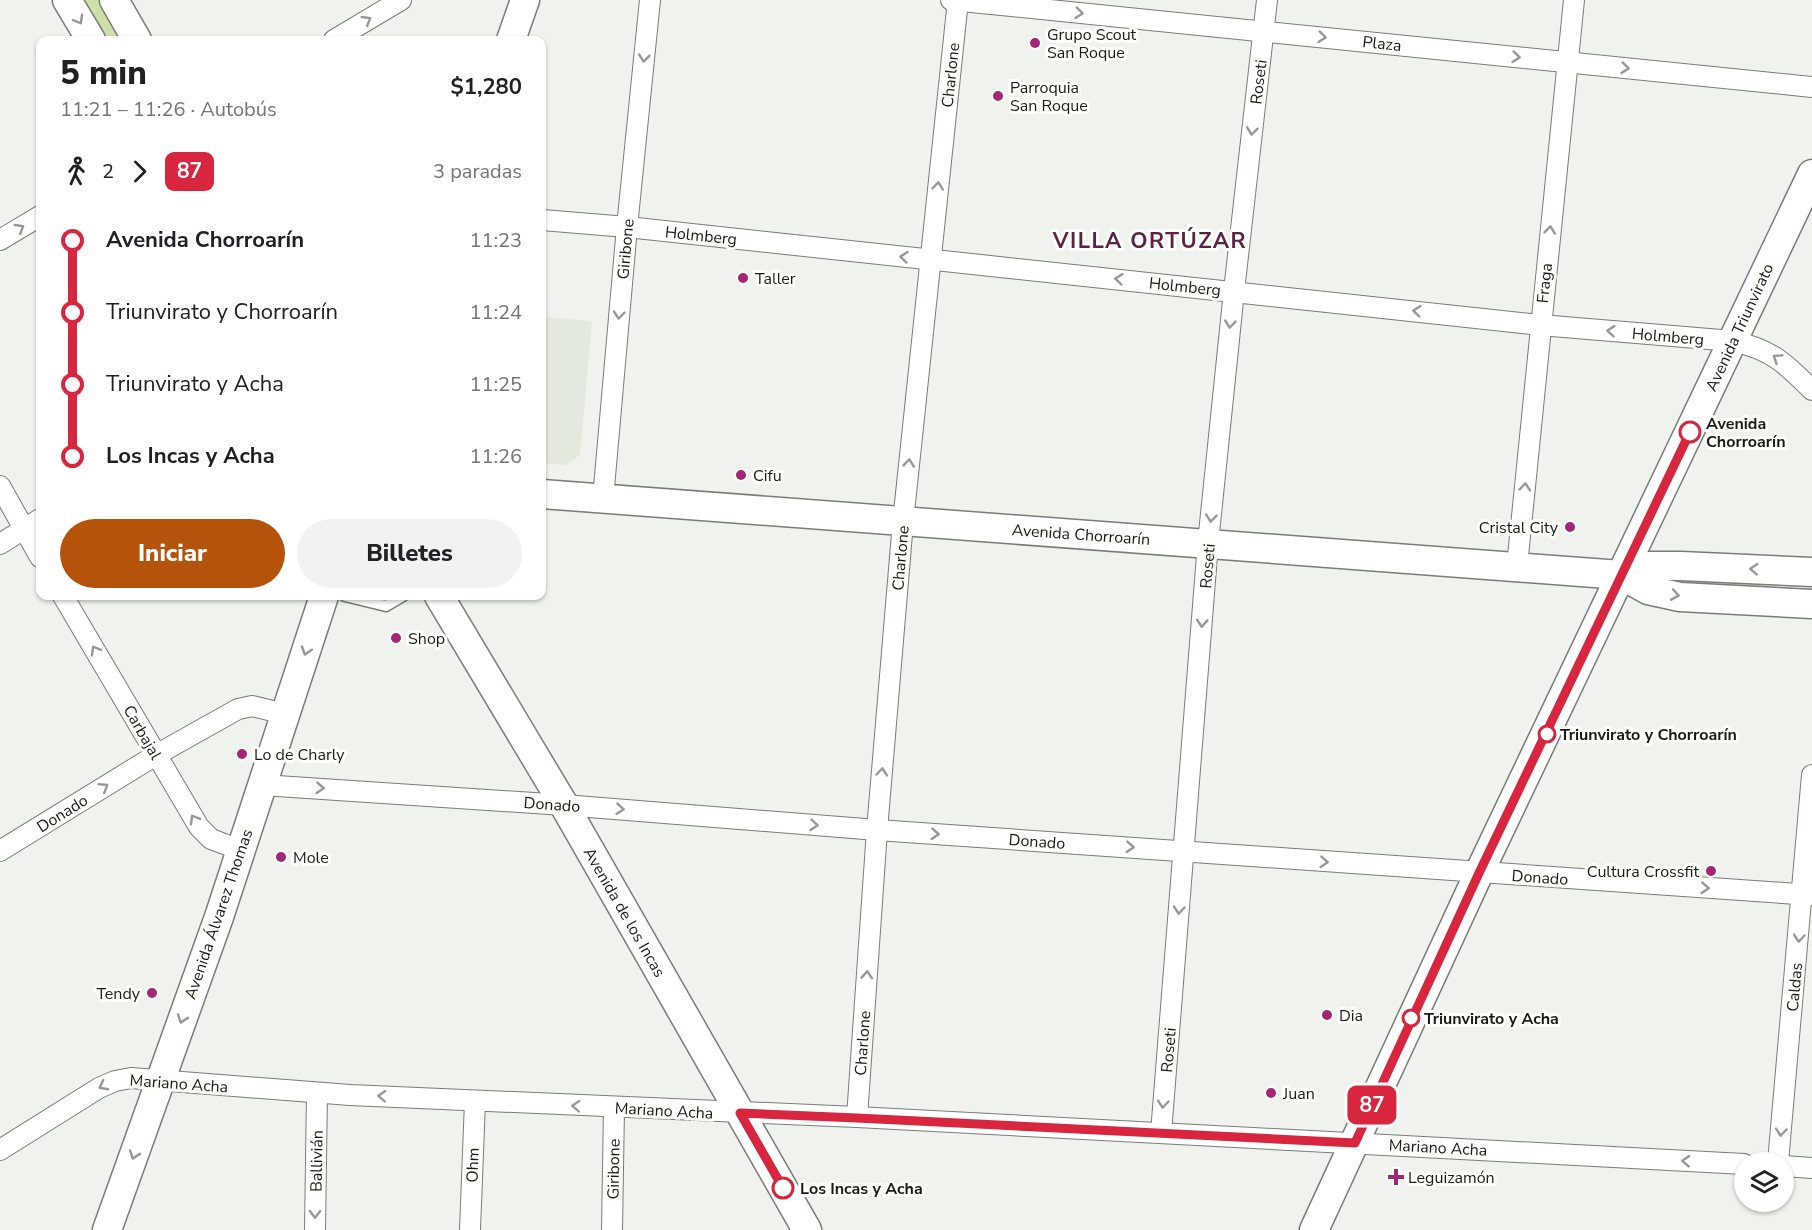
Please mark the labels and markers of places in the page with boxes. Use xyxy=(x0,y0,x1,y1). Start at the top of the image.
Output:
place label: Grupo Scout San Roque xyxy=(1047,24,1137,64)
marker: Grupo Scout San Roque xyxy=(1028,36,1042,50)
place label: Parroquia San Roque xyxy=(1010,77,1088,117)
marker: Parroquia San Roque xyxy=(991,89,1005,103)
place label: Taller xyxy=(755,268,796,290)
marker: Taller xyxy=(736,271,750,285)
place label: Avenida Chorroarín xyxy=(1706,413,1786,453)
marker: Avenida Chorroarín xyxy=(1679,421,1701,443)
place label: Cifu xyxy=(753,465,782,487)
marker: Cifu xyxy=(734,468,748,482)
place label: Cristal City xyxy=(1479,517,1559,539)
marker: Cristal City xyxy=(1563,520,1577,534)
place label: Shop xyxy=(408,628,445,650)
marker: Shop xyxy=(389,631,403,645)
place label: Triunvirato y Chorroarín xyxy=(1560,724,1737,746)
marker: Triunvirato y Chorroarín xyxy=(1538,725,1556,743)
place label: Lo de Charly xyxy=(254,744,345,766)
marker: Lo de Charly xyxy=(235,747,249,761)
place label: Mole xyxy=(293,847,329,869)
marker: Mole xyxy=(274,850,288,864)
place label: Cultura Crossfit xyxy=(1587,861,1699,883)
marker: Cultura Crossfit xyxy=(1704,864,1718,878)
place label: Tendy xyxy=(96,983,141,1005)
marker: Tendy xyxy=(145,986,159,1000)
place label: Dia xyxy=(1339,1005,1363,1027)
marker: Dia xyxy=(1320,1008,1334,1022)
place label: Triunvirato y Acha xyxy=(1424,1008,1559,1030)
marker: Triunvirato y Acha xyxy=(1402,1009,1420,1027)
place label: Juan xyxy=(1282,1083,1315,1105)
marker: Juan xyxy=(1264,1086,1278,1100)
place label: Leguizamón xyxy=(1408,1167,1495,1189)
marker: Leguizamón xyxy=(1389,1170,1403,1184)
marker: Los Incas y Acha xyxy=(772,1177,794,1199)
place label: Los Incas y Acha xyxy=(800,1178,923,1200)

